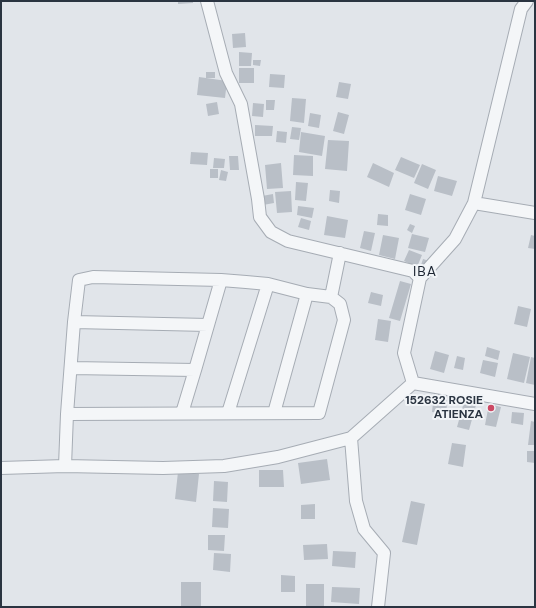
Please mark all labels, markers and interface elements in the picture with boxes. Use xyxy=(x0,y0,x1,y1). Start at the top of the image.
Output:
district label: IBA xyxy=(413,264,437,280)
place label: 152632 ROSIE ATIENZA xyxy=(405,394,483,422)
marker: 152632 ROSIE ATIENZA xyxy=(486,403,496,413)

